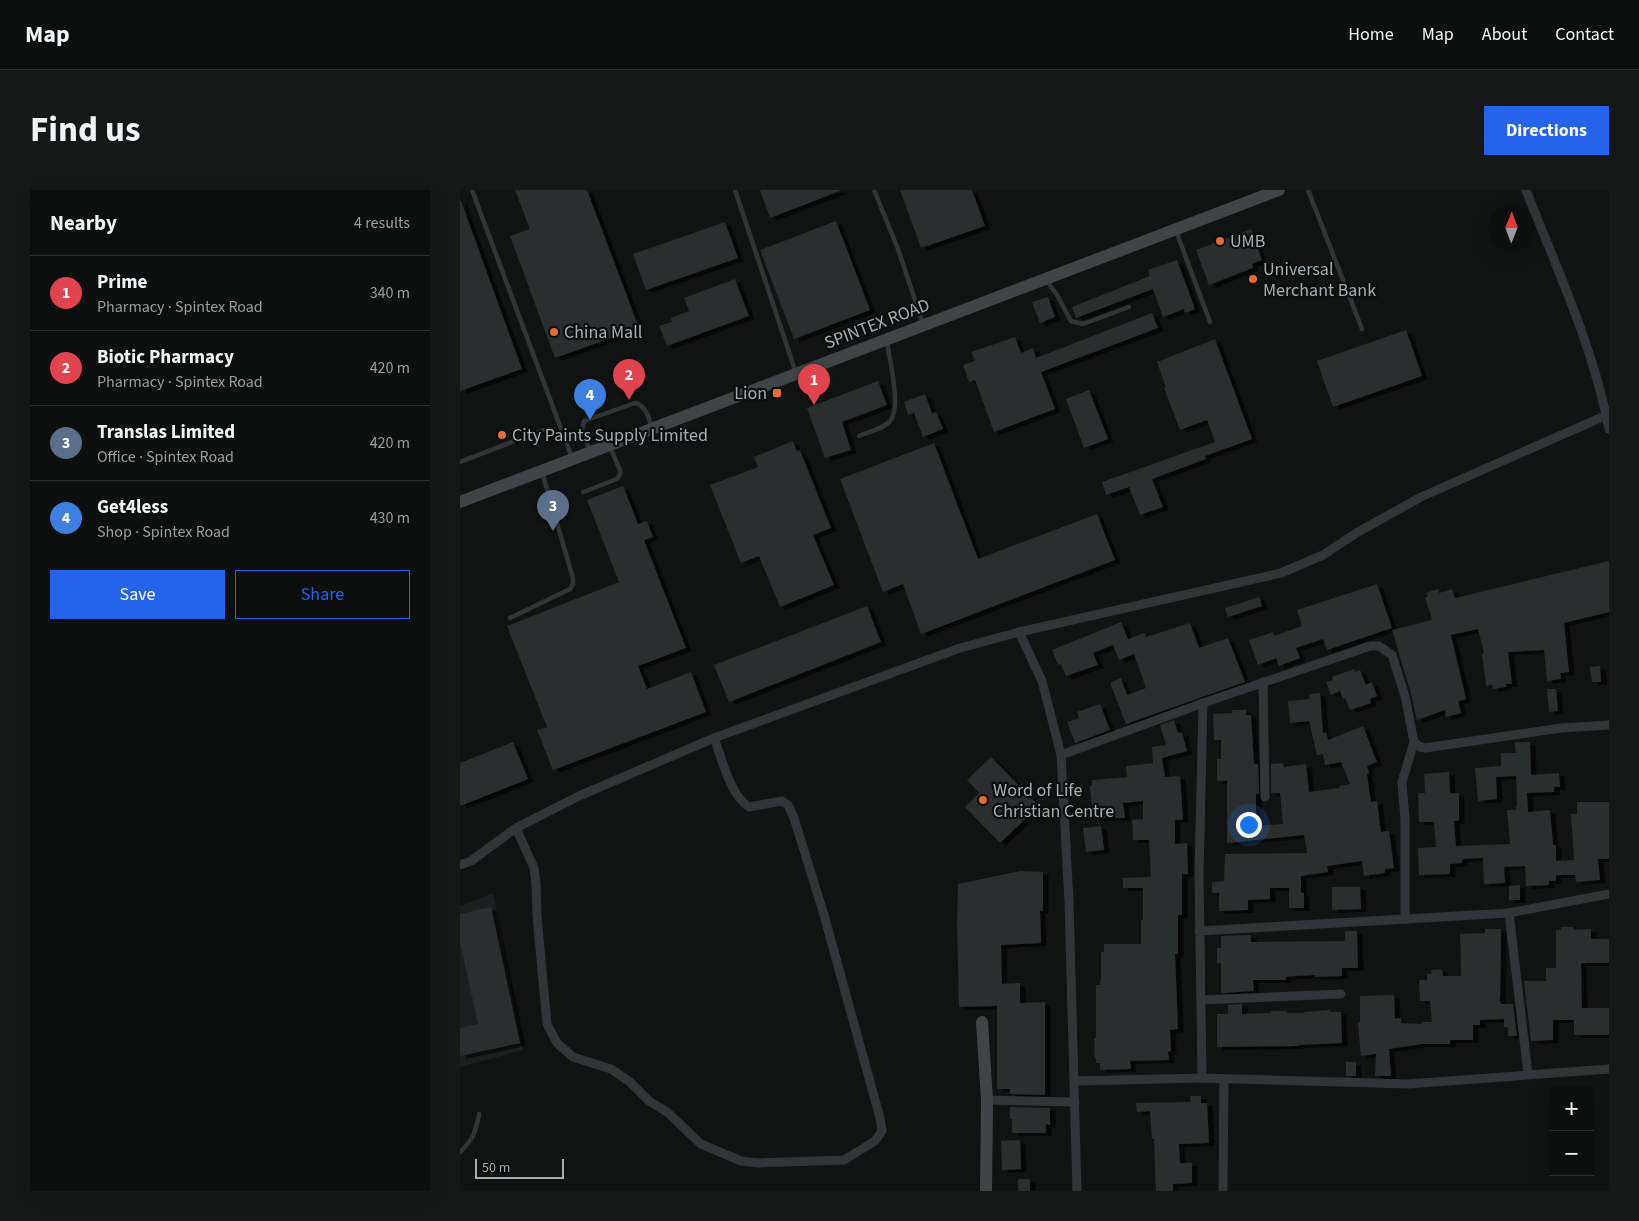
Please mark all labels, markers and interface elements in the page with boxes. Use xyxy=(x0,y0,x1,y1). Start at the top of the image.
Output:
text: Map xyxy=(25,17,70,52)
text: Home xyxy=(1348,22,1394,47)
text: Map xyxy=(1422,22,1454,47)
text: About xyxy=(1482,22,1527,47)
text: Contact xyxy=(1555,22,1614,47)
text: Find us xyxy=(30,105,140,155)
button: Directions xyxy=(1484,106,1609,155)
north arrow xyxy=(1489,205,1534,250)
text: Nearby xyxy=(50,208,117,238)
text: 4 results xyxy=(354,212,410,234)
place label: UMB xyxy=(1230,229,1265,254)
marker: UMB xyxy=(1214,235,1226,247)
place label: Universal Merchant Bank xyxy=(1263,257,1376,303)
text: Prime xyxy=(97,269,147,296)
marker: Universal Merchant Bank xyxy=(1247,273,1259,285)
text: 1 xyxy=(62,282,70,304)
text: 340 m xyxy=(370,282,410,304)
street label: SPINTEX ROAD xyxy=(821,292,933,356)
text: Pharmacy · Spintex Road xyxy=(97,296,263,318)
place label: China Mall xyxy=(564,320,642,345)
marker: China Mall xyxy=(548,326,560,338)
text: Biotic Pharmacy xyxy=(97,344,234,371)
text: 2 xyxy=(62,357,70,379)
text: 420 m xyxy=(370,357,410,379)
pin: 2 xyxy=(613,359,645,400)
pin: 1 xyxy=(798,364,830,405)
text: Pharmacy · Spintex Road xyxy=(97,371,263,393)
pin: 4 xyxy=(574,379,606,420)
place label: Lion xyxy=(734,381,767,406)
marker: Lion xyxy=(771,387,783,399)
text: Translas Limited xyxy=(97,419,235,446)
place label: City Paints Supply Limited xyxy=(512,423,708,448)
marker: City Paints Supply Limited xyxy=(496,429,508,441)
text: 3 xyxy=(62,432,70,454)
text: 420 m xyxy=(370,432,410,454)
text: Office · Spintex Road xyxy=(97,446,234,468)
pin: 3 xyxy=(537,490,569,531)
text: Get4less xyxy=(97,494,168,521)
text: 4 xyxy=(62,507,70,529)
text: 430 m xyxy=(370,507,410,529)
text: Shop · Spintex Road xyxy=(97,521,230,543)
button: Save xyxy=(50,570,225,619)
button: Share xyxy=(235,570,410,619)
place label: Word of Life Christian Centre xyxy=(993,778,1114,824)
marker: Word of Life Christian Centre xyxy=(977,794,989,806)
your location xyxy=(1236,812,1262,838)
map controls xyxy=(1549,1086,1594,1176)
button: + xyxy=(1549,1086,1594,1131)
button: − xyxy=(1549,1131,1594,1176)
scale bar xyxy=(475,1156,564,1179)
text: 50 m xyxy=(482,1158,510,1178)

